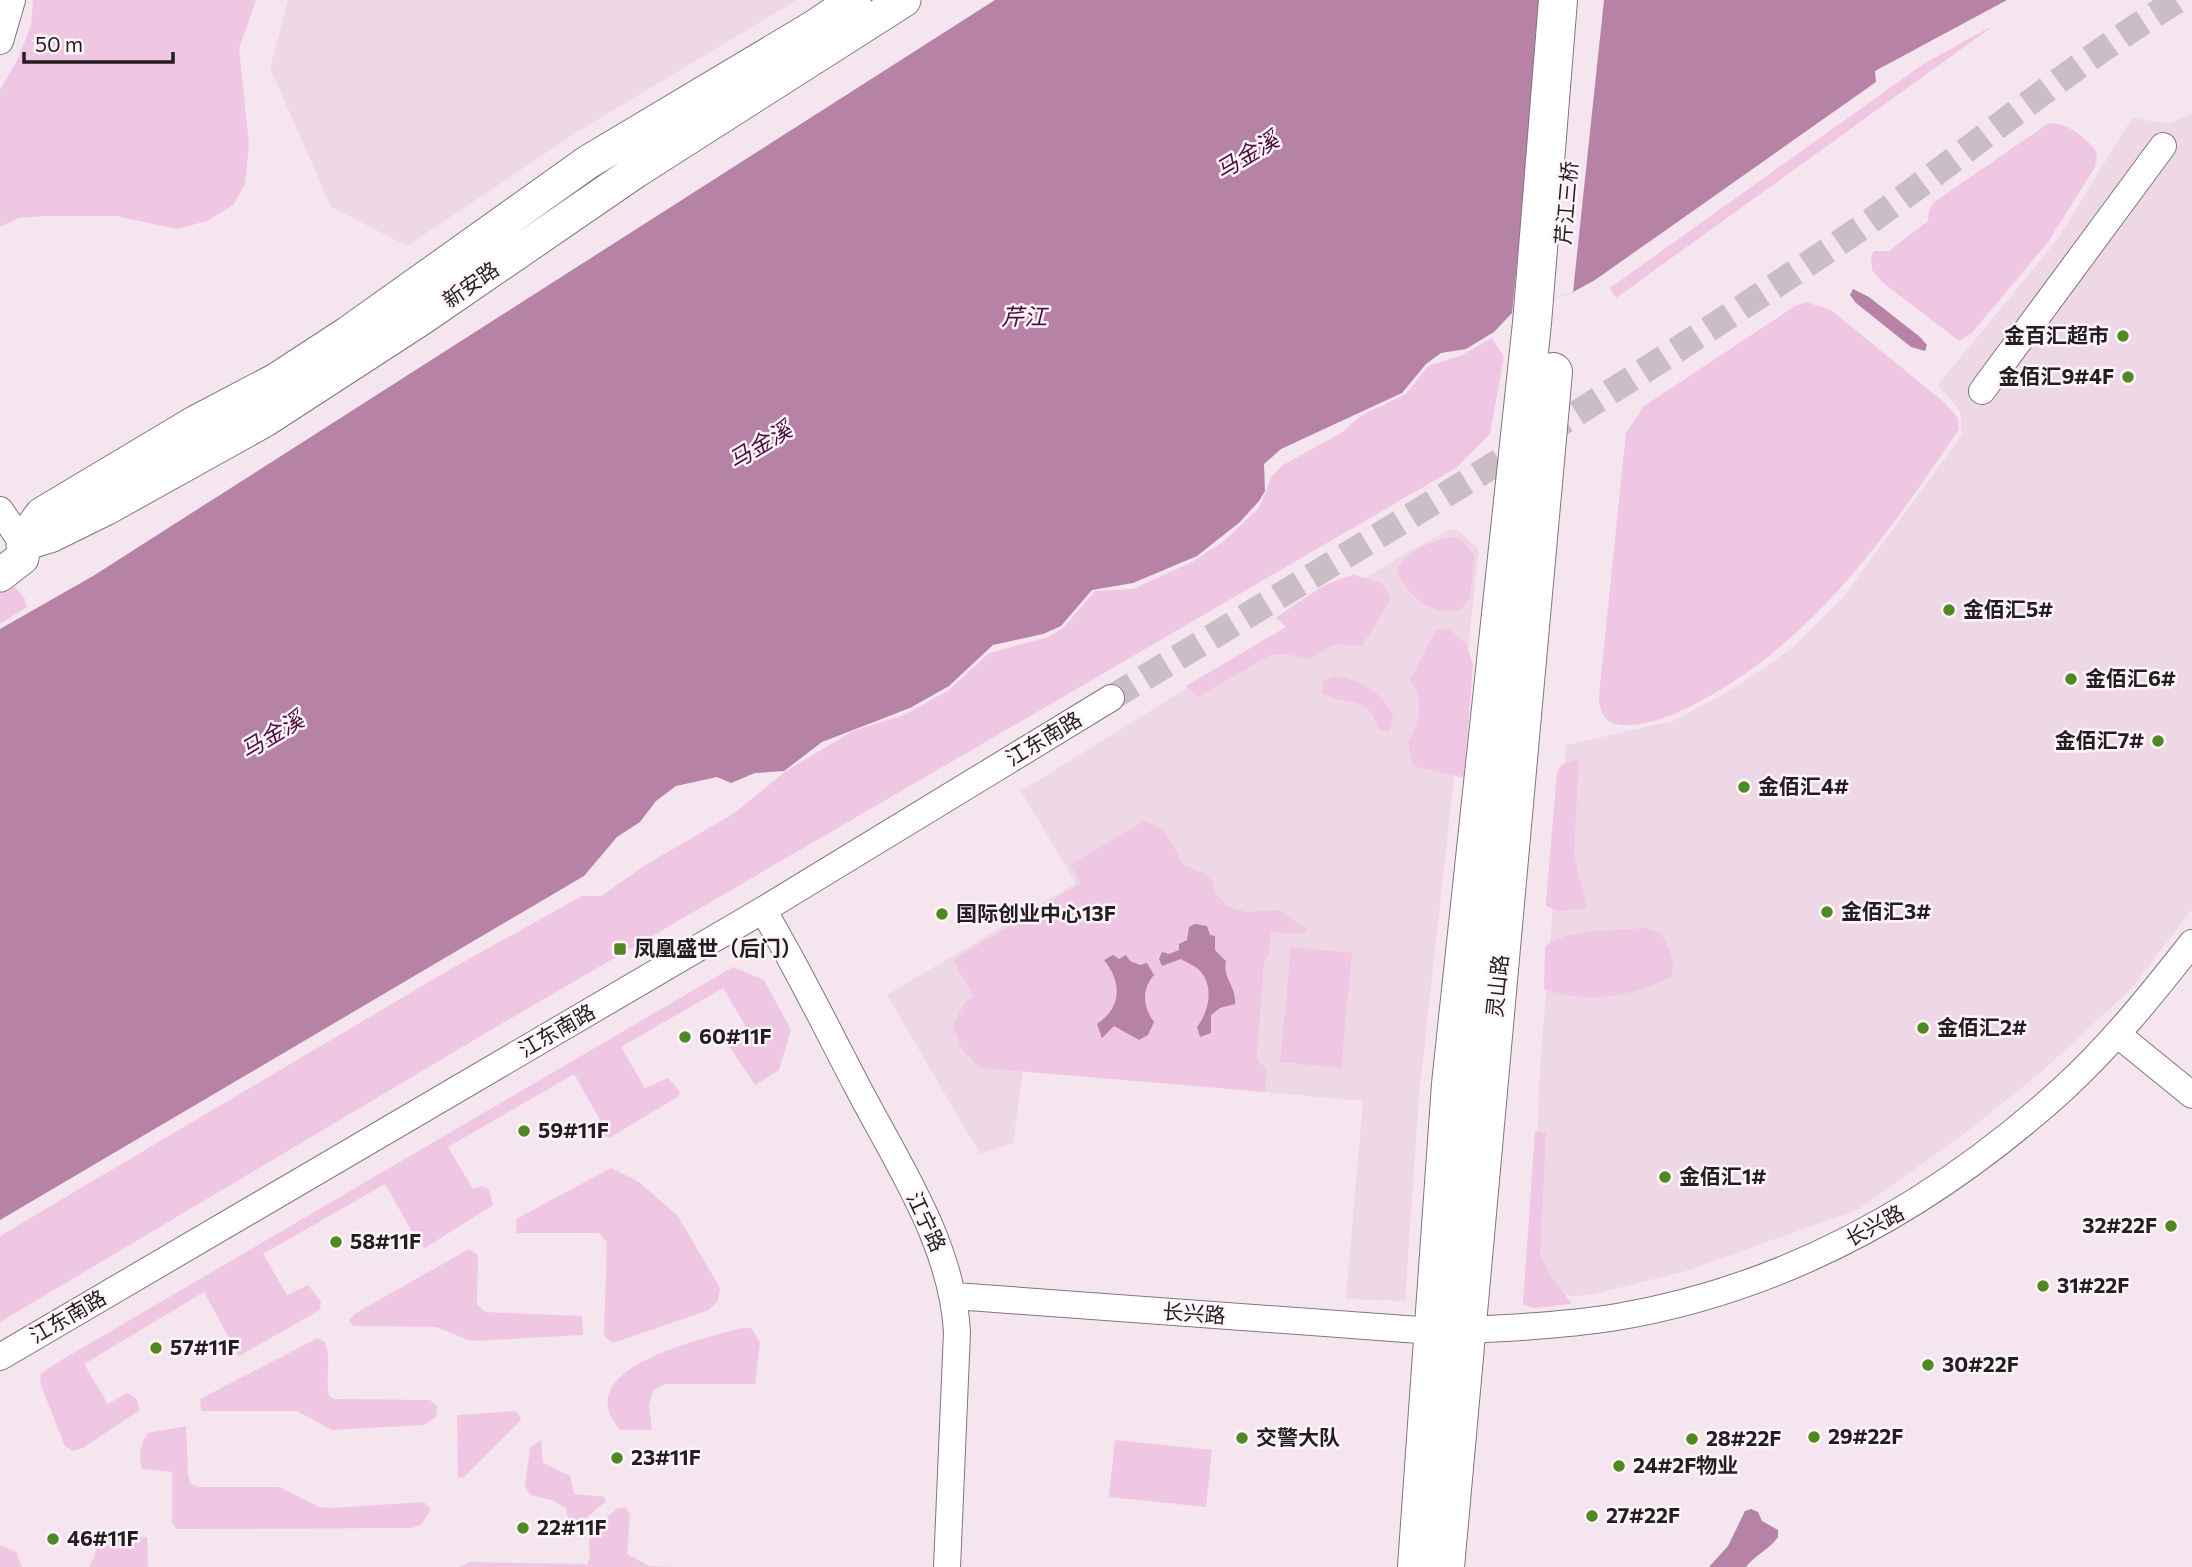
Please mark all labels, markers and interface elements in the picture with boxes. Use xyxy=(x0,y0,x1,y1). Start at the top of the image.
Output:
scale bar xyxy=(24,21,173,65)
text: 50 m xyxy=(35,31,83,56)
water label: 马金溪 xyxy=(1210,123,1286,184)
street label: 芹江三桥 xyxy=(1549,160,1582,246)
street label: 新安路 xyxy=(437,255,503,312)
water label: 芹江 xyxy=(1001,302,1050,330)
place label: 金百汇超市 xyxy=(2004,322,2109,347)
marker: 金百汇超市 xyxy=(2115,328,2131,344)
place label: 金佰汇9#4F xyxy=(1998,363,2114,388)
marker: 金佰汇9#4F xyxy=(2120,369,2136,385)
water label: 马金溪 xyxy=(723,413,799,474)
place label: 金佰汇5# xyxy=(1963,596,2053,621)
marker: 金佰汇5# xyxy=(1941,602,1957,618)
place label: 金佰汇6# xyxy=(2085,665,2176,690)
marker: 金佰汇6# xyxy=(2063,671,2079,687)
water label: 马金溪 xyxy=(235,703,311,764)
street label: 江东南路 xyxy=(1001,705,1086,770)
place label: 金佰汇7# xyxy=(2055,727,2144,752)
marker: 金佰汇7# xyxy=(2150,733,2166,749)
place label: 金佰汇4# xyxy=(1758,773,1849,798)
marker: 金佰汇4# xyxy=(1736,779,1752,795)
place label: 金佰汇3# xyxy=(1841,898,1931,923)
place label: 国际创业中心13F xyxy=(956,900,1116,925)
marker: 金佰汇3# xyxy=(1819,904,1835,920)
marker: 国际创业中心13F xyxy=(934,906,950,922)
place label: 凤凰盛世（后门） xyxy=(634,935,802,960)
marker: 凤凰盛世（后门） xyxy=(612,941,628,957)
street label: 灵山路 xyxy=(1481,953,1512,1018)
street label: 江东南路 xyxy=(514,998,599,1062)
place label: 金佰汇2# xyxy=(1937,1014,2027,1039)
marker: 金佰汇2# xyxy=(1915,1020,1931,1036)
place label: 60#11F xyxy=(699,1023,772,1048)
marker: 60#11F xyxy=(677,1029,693,1045)
place label: 59#11F xyxy=(538,1117,609,1142)
marker: 59#11F xyxy=(516,1123,532,1139)
place label: 金佰汇1# xyxy=(1679,1163,1767,1188)
marker: 金佰汇1# xyxy=(1657,1169,1673,1185)
street label: 江宁路 xyxy=(903,1188,952,1255)
street label: 长兴路 xyxy=(1841,1199,1908,1251)
place label: 32#22F xyxy=(2082,1212,2157,1237)
marker: 32#22F xyxy=(2163,1218,2179,1234)
place label: 58#11F xyxy=(350,1228,421,1253)
marker: 58#11F xyxy=(328,1234,344,1250)
place label: 31#22F xyxy=(2057,1272,2129,1297)
marker: 31#22F xyxy=(2035,1278,2051,1294)
street label: 江东南路 xyxy=(25,1284,110,1348)
street label: 长兴路 xyxy=(1162,1298,1226,1327)
place label: 57#11F xyxy=(170,1334,240,1359)
marker: 57#11F xyxy=(148,1340,164,1356)
place label: 30#22F xyxy=(1942,1351,2019,1376)
marker: 30#22F xyxy=(1920,1357,1936,1373)
place label: 29#22F xyxy=(1828,1423,1903,1448)
place label: 交警大队 xyxy=(1256,1424,1340,1449)
place label: 28#22F xyxy=(1706,1425,1781,1450)
marker: 29#22F xyxy=(1806,1429,1822,1445)
marker: 交警大队 xyxy=(1234,1430,1250,1446)
marker: 28#22F xyxy=(1684,1431,1700,1447)
place label: 23#11F xyxy=(631,1444,701,1469)
marker: 23#11F xyxy=(609,1450,625,1466)
place label: 24#2F物业 xyxy=(1633,1452,1738,1477)
marker: 24#2F物业 xyxy=(1611,1458,1627,1474)
place label: 27#22F xyxy=(1606,1502,1680,1527)
marker: 27#22F xyxy=(1584,1508,1600,1524)
place label: 22#11F xyxy=(537,1514,607,1539)
marker: 22#11F xyxy=(515,1520,531,1536)
place label: 46#11F xyxy=(67,1525,139,1550)
marker: 46#11F xyxy=(45,1531,61,1547)

